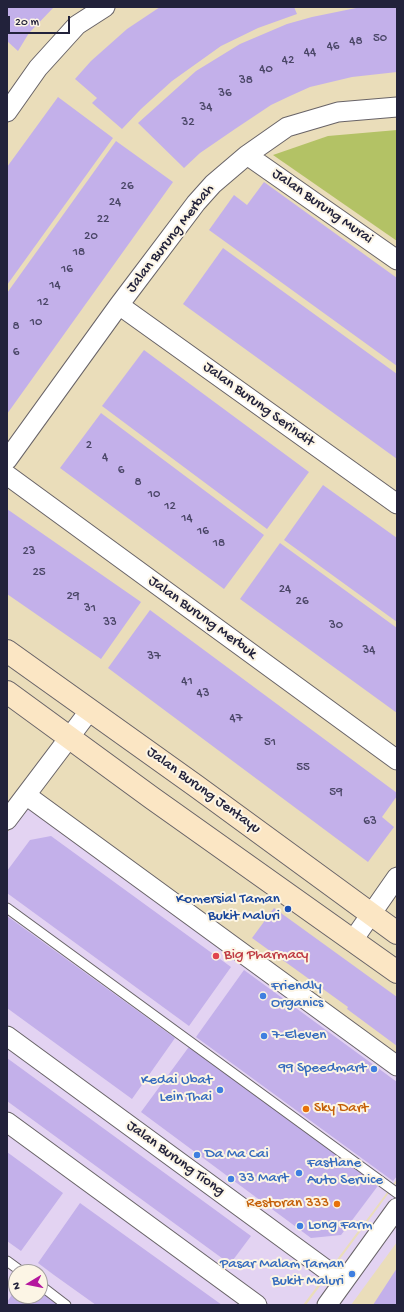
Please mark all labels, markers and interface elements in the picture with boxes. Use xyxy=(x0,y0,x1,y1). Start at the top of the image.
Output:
scale bar xyxy=(10,8,72,34)
text: 20 m xyxy=(15,16,39,30)
house number: 50 xyxy=(373,31,387,47)
house number: 48 xyxy=(349,34,363,50)
house number: 46 xyxy=(327,39,339,55)
house number: 44 xyxy=(304,45,316,61)
house number: 42 xyxy=(282,53,294,69)
house number: 40 xyxy=(259,62,273,78)
house number: 38 xyxy=(239,73,253,89)
house number: 36 xyxy=(218,86,232,102)
house number: 34 xyxy=(200,100,212,116)
house number: 32 xyxy=(181,115,195,131)
street label: Jalan Burung Murai xyxy=(268,165,376,249)
house number: 26 xyxy=(121,179,133,195)
street label: Jalan Burung Merbah xyxy=(123,181,219,297)
house number: 24 xyxy=(109,195,121,211)
house number: 22 xyxy=(97,212,109,228)
house number: 20 xyxy=(84,229,98,245)
house number: 18 xyxy=(73,245,85,261)
house number: 16 xyxy=(61,262,73,278)
house number: 14 xyxy=(49,278,61,294)
house number: 12 xyxy=(37,295,49,311)
house number: 10 xyxy=(30,315,42,331)
house number: 8 xyxy=(12,319,20,335)
house number: 6 xyxy=(13,345,19,361)
street label: Jalan Burung Serindit xyxy=(199,359,317,451)
house number: 2 xyxy=(86,438,92,454)
house number: 4 xyxy=(102,450,108,466)
house number: 6 xyxy=(118,463,124,479)
house number: 8 xyxy=(134,475,142,491)
house number: 10 xyxy=(148,487,160,503)
house number: 12 xyxy=(164,499,176,515)
house number: 14 xyxy=(181,511,193,527)
house number: 16 xyxy=(197,524,209,540)
house number: 18 xyxy=(213,536,225,552)
house number: 23 xyxy=(22,544,36,560)
house number: 25 xyxy=(32,565,46,581)
street label: Jalan Burung Merbuk xyxy=(144,573,260,663)
house number: 24 xyxy=(279,582,291,598)
house number: 29 xyxy=(67,589,79,605)
house number: 26 xyxy=(296,594,308,610)
house number: 31 xyxy=(84,601,96,617)
house number: 33 xyxy=(103,615,117,631)
house number: 30 xyxy=(329,618,343,634)
house number: 34 xyxy=(363,643,375,659)
house number: 37 xyxy=(147,649,161,665)
house number: 41 xyxy=(181,674,193,690)
house number: 43 xyxy=(197,686,209,702)
house number: 47 xyxy=(230,711,242,727)
house number: 51 xyxy=(264,735,276,751)
street label: Jalan Burung Jentayu xyxy=(142,744,264,838)
house number: 55 xyxy=(296,760,310,776)
house number: 59 xyxy=(329,785,343,801)
house number: 63 xyxy=(363,814,377,830)
place label: Komersial Taman Bukit Maluri xyxy=(176,891,280,926)
marker: Komersial Taman Bukit Maluri xyxy=(283,904,293,914)
place label: Big Pharmacy xyxy=(224,947,308,965)
marker: Big Pharmacy xyxy=(211,951,221,961)
place label: Friendly Organics xyxy=(271,978,323,1013)
marker: Friendly Organics xyxy=(258,991,268,1001)
place label: 7-Eleven xyxy=(272,1027,326,1045)
marker: 7-Eleven xyxy=(259,1031,269,1041)
place label: 99 Speedmart xyxy=(278,1060,366,1078)
marker: 99 Speedmart xyxy=(369,1064,379,1074)
place label: Kedai Ubat Lein Thai xyxy=(141,1072,212,1107)
marker: Kedai Ubat Lein Thai xyxy=(215,1085,225,1095)
place label: Sky Dart xyxy=(314,1100,368,1118)
marker: Sky Dart xyxy=(301,1104,311,1114)
street label: Jalan Burung Tiong xyxy=(122,1117,228,1201)
place label: Da Ma Cai xyxy=(205,1146,269,1164)
marker: Da Ma Cai xyxy=(192,1150,202,1160)
place label: Fastlane Auto Service xyxy=(307,1155,383,1190)
marker: Fastlane Auto Service xyxy=(294,1168,304,1178)
place label: 33 Mart xyxy=(239,1170,288,1188)
marker: 33 Mart xyxy=(226,1174,236,1184)
place label: Restoran 333 xyxy=(246,1195,329,1213)
marker: Restoran 333 xyxy=(332,1199,342,1209)
place label: Long Farm xyxy=(308,1217,372,1235)
marker: Long Farm xyxy=(295,1221,305,1231)
place label: Pasar Malam Taman Bukit Maluri xyxy=(220,1256,344,1291)
north arrow xyxy=(8,1264,48,1304)
marker: Pasar Malam Taman Bukit Maluri xyxy=(347,1269,357,1279)
text: N xyxy=(11,1281,24,1290)

